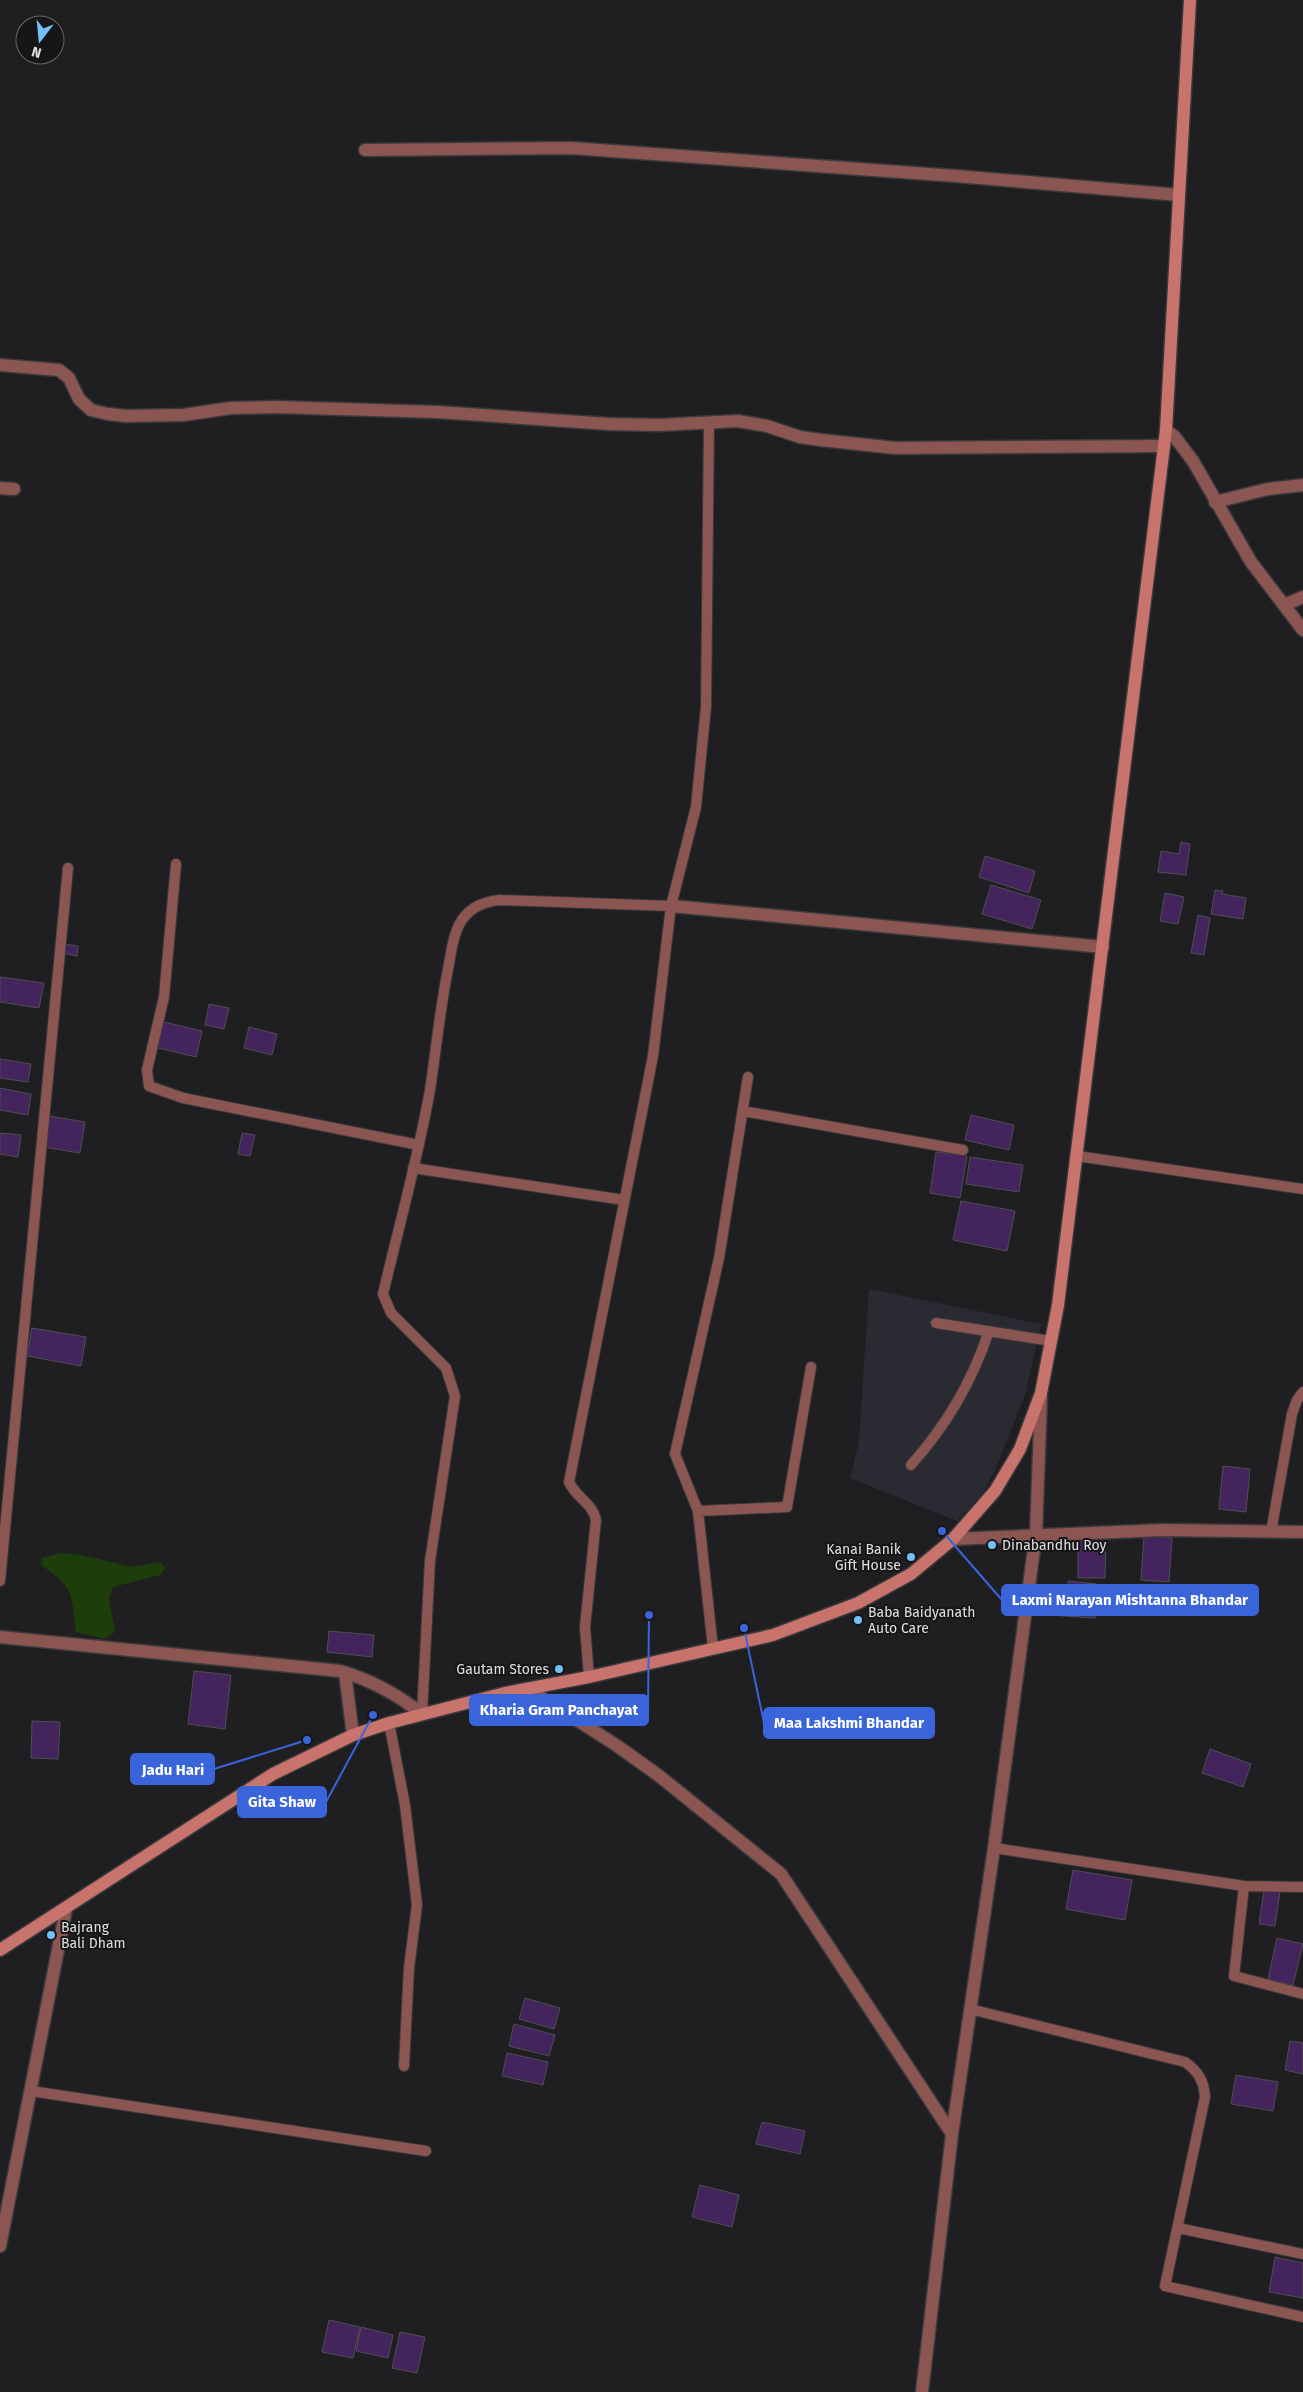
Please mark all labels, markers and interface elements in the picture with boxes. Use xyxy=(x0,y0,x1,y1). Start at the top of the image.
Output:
north arrow xyxy=(15,15,65,65)
text: N xyxy=(30,43,43,61)
place label: Dinabandhu Roy xyxy=(1002,1537,1107,1554)
marker: Dinabandhu Roy xyxy=(986,1539,998,1551)
place label: Kanai Banik Gift House xyxy=(826,1541,902,1574)
marker: Kanai Banik Gift House xyxy=(905,1551,917,1563)
callout: Laxmi Narayan Mishtanna Bhandar xyxy=(1002,1585,1258,1615)
text: Laxmi Narayan Mishtanna Bhandar xyxy=(1012,1591,1249,1609)
place label: Baba Baidyanath Auto Care xyxy=(868,1604,975,1637)
marker: Baba Baidyanath Auto Care xyxy=(852,1614,864,1626)
place label: Gautam Stores xyxy=(456,1661,549,1678)
marker: Gautam Stores xyxy=(553,1663,565,1675)
callout: Kharia Gram Panchayat xyxy=(470,1695,648,1725)
text: Kharia Gram Panchayat xyxy=(480,1701,638,1719)
callout: Maa Lakshmi Bhandar xyxy=(764,1708,934,1738)
text: Maa Lakshmi Bhandar xyxy=(774,1714,925,1732)
callout: Jadu Hari xyxy=(131,1754,214,1784)
text: Jadu Hari xyxy=(141,1761,204,1779)
callout: Gita Shaw xyxy=(238,1787,326,1817)
text: Gita Shaw xyxy=(248,1793,317,1811)
place label: Bajrang Bali Dham xyxy=(61,1919,126,1952)
marker: Bajrang Bali Dham xyxy=(45,1929,57,1941)

